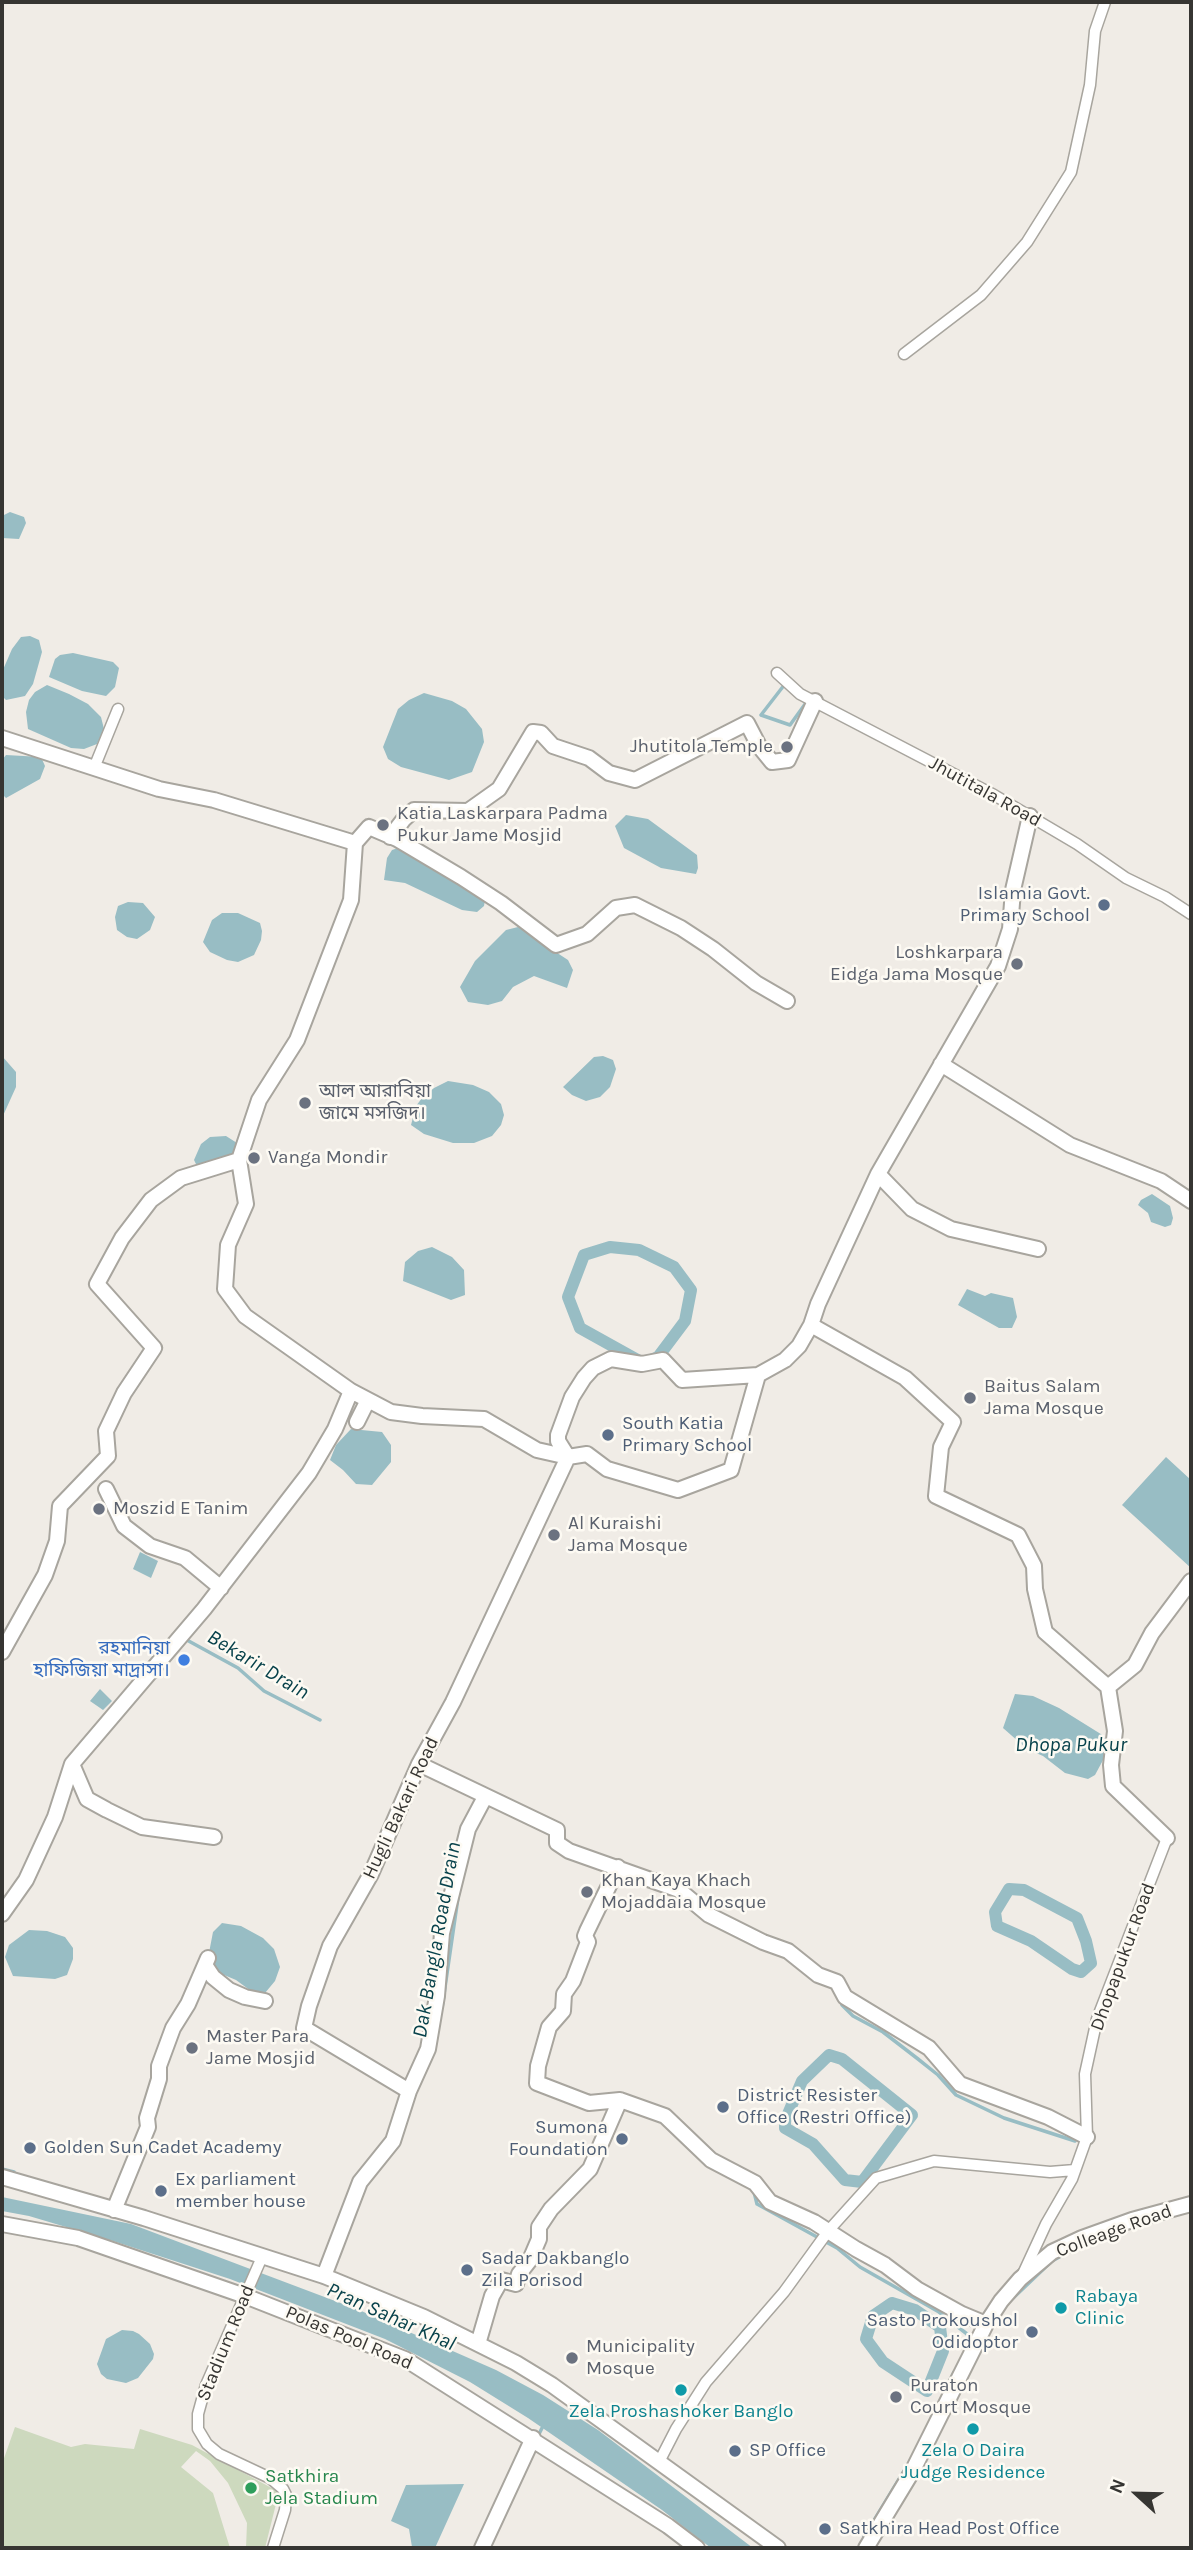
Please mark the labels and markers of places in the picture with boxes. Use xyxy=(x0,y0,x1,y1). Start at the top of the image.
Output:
place label: Jhutitola Temple xyxy=(630,736,773,758)
marker: Jhutitola Temple xyxy=(779,739,795,755)
place label: Katia Laskarpara Padma Pukur Jame Mosjid xyxy=(397,803,608,847)
marker: Katia Laskarpara Padma Pukur Jame Mosjid xyxy=(375,817,391,833)
place label: Islamia Govt. Primary School xyxy=(960,883,1090,927)
marker: Islamia Govt. Primary School xyxy=(1096,897,1112,913)
place label: Loshkarpara Eidga Jama Mosque xyxy=(830,942,1003,986)
marker: Loshkarpara Eidga Jama Mosque xyxy=(1009,956,1025,972)
place label: আল আরাবিয়া জামে মসজিদ। xyxy=(319,1081,431,1125)
marker: আল আরাবিয়া জামে মসজিদ। xyxy=(297,1095,313,1111)
place label: Vanga Mondir xyxy=(268,1147,387,1169)
marker: Vanga Mondir xyxy=(246,1150,262,1166)
place label: Baitus Salam Jama Mosque xyxy=(984,1376,1104,1420)
marker: Baitus Salam Jama Mosque xyxy=(962,1390,978,1406)
place label: South Katia Primary School xyxy=(622,1413,752,1457)
marker: South Katia Primary School xyxy=(600,1427,616,1443)
place label: Moszid E Tanim xyxy=(113,1498,248,1520)
marker: Moszid E Tanim xyxy=(91,1501,107,1517)
place label: Al Kuraishi Jama Mosque xyxy=(568,1513,688,1557)
marker: Al Kuraishi Jama Mosque xyxy=(546,1527,562,1543)
place label: রহমানিয়া হাফিজিয়া মাদ্রাসা। xyxy=(33,1638,170,1682)
marker: রহমানিয়া হাফিজিয়া মাদ্রাসা। xyxy=(176,1652,192,1668)
place label: Khan Kaya Khach Mojaddaia Mosque xyxy=(601,1870,766,1914)
marker: Khan Kaya Khach Mojaddaia Mosque xyxy=(579,1884,595,1900)
place label: Master Para Jame Mosjid xyxy=(206,2026,316,2070)
marker: Master Para Jame Mosjid xyxy=(184,2040,200,2056)
place label: District Resister Office (Restri Office) xyxy=(737,2085,912,2129)
marker: District Resister Office (Restri Office) xyxy=(715,2099,731,2115)
place label: Sumona Foundation xyxy=(509,2117,608,2161)
marker: Sumona Foundation xyxy=(614,2131,630,2147)
place label: Golden Sun Cadet Academy xyxy=(44,2137,281,2159)
marker: Golden Sun Cadet Academy xyxy=(22,2140,38,2156)
place label: Ex parliament member house xyxy=(175,2169,306,2213)
marker: Ex parliament member house xyxy=(153,2183,169,2199)
place label: Sadar Dakbanglo Zila Porisod xyxy=(481,2248,629,2292)
marker: Sadar Dakbanglo Zila Porisod xyxy=(459,2262,475,2278)
place label: Rabaya Clinic xyxy=(1075,2286,1138,2330)
marker: Rabaya Clinic xyxy=(1053,2300,1069,2316)
place label: Sasto Prokoushol Odidoptor xyxy=(867,2310,1018,2354)
marker: Sasto Prokoushol Odidoptor xyxy=(1024,2324,1040,2340)
place label: Municipality Mosque xyxy=(586,2336,695,2380)
marker: Municipality Mosque xyxy=(564,2350,580,2366)
place label: Puraton Court Mosque xyxy=(910,2375,1031,2419)
marker: Zela Proshashoker Banglo xyxy=(673,2382,689,2398)
marker: Puraton Court Mosque xyxy=(888,2389,904,2405)
place label: Zela Proshashoker Banglo xyxy=(569,2401,793,2423)
marker: Zela O Daira Judge Residence xyxy=(965,2421,981,2437)
place label: SP Office xyxy=(749,2440,826,2462)
place label: Zela O Daira Judge Residence xyxy=(901,2440,1045,2484)
marker: SP Office xyxy=(727,2443,743,2459)
place label: Satkhira Jela Stadium xyxy=(265,2466,378,2510)
marker: Satkhira Jela Stadium xyxy=(243,2480,259,2496)
place label: Satkhira Head Post Office xyxy=(839,2518,1060,2540)
marker: Satkhira Head Post Office xyxy=(817,2521,833,2537)

